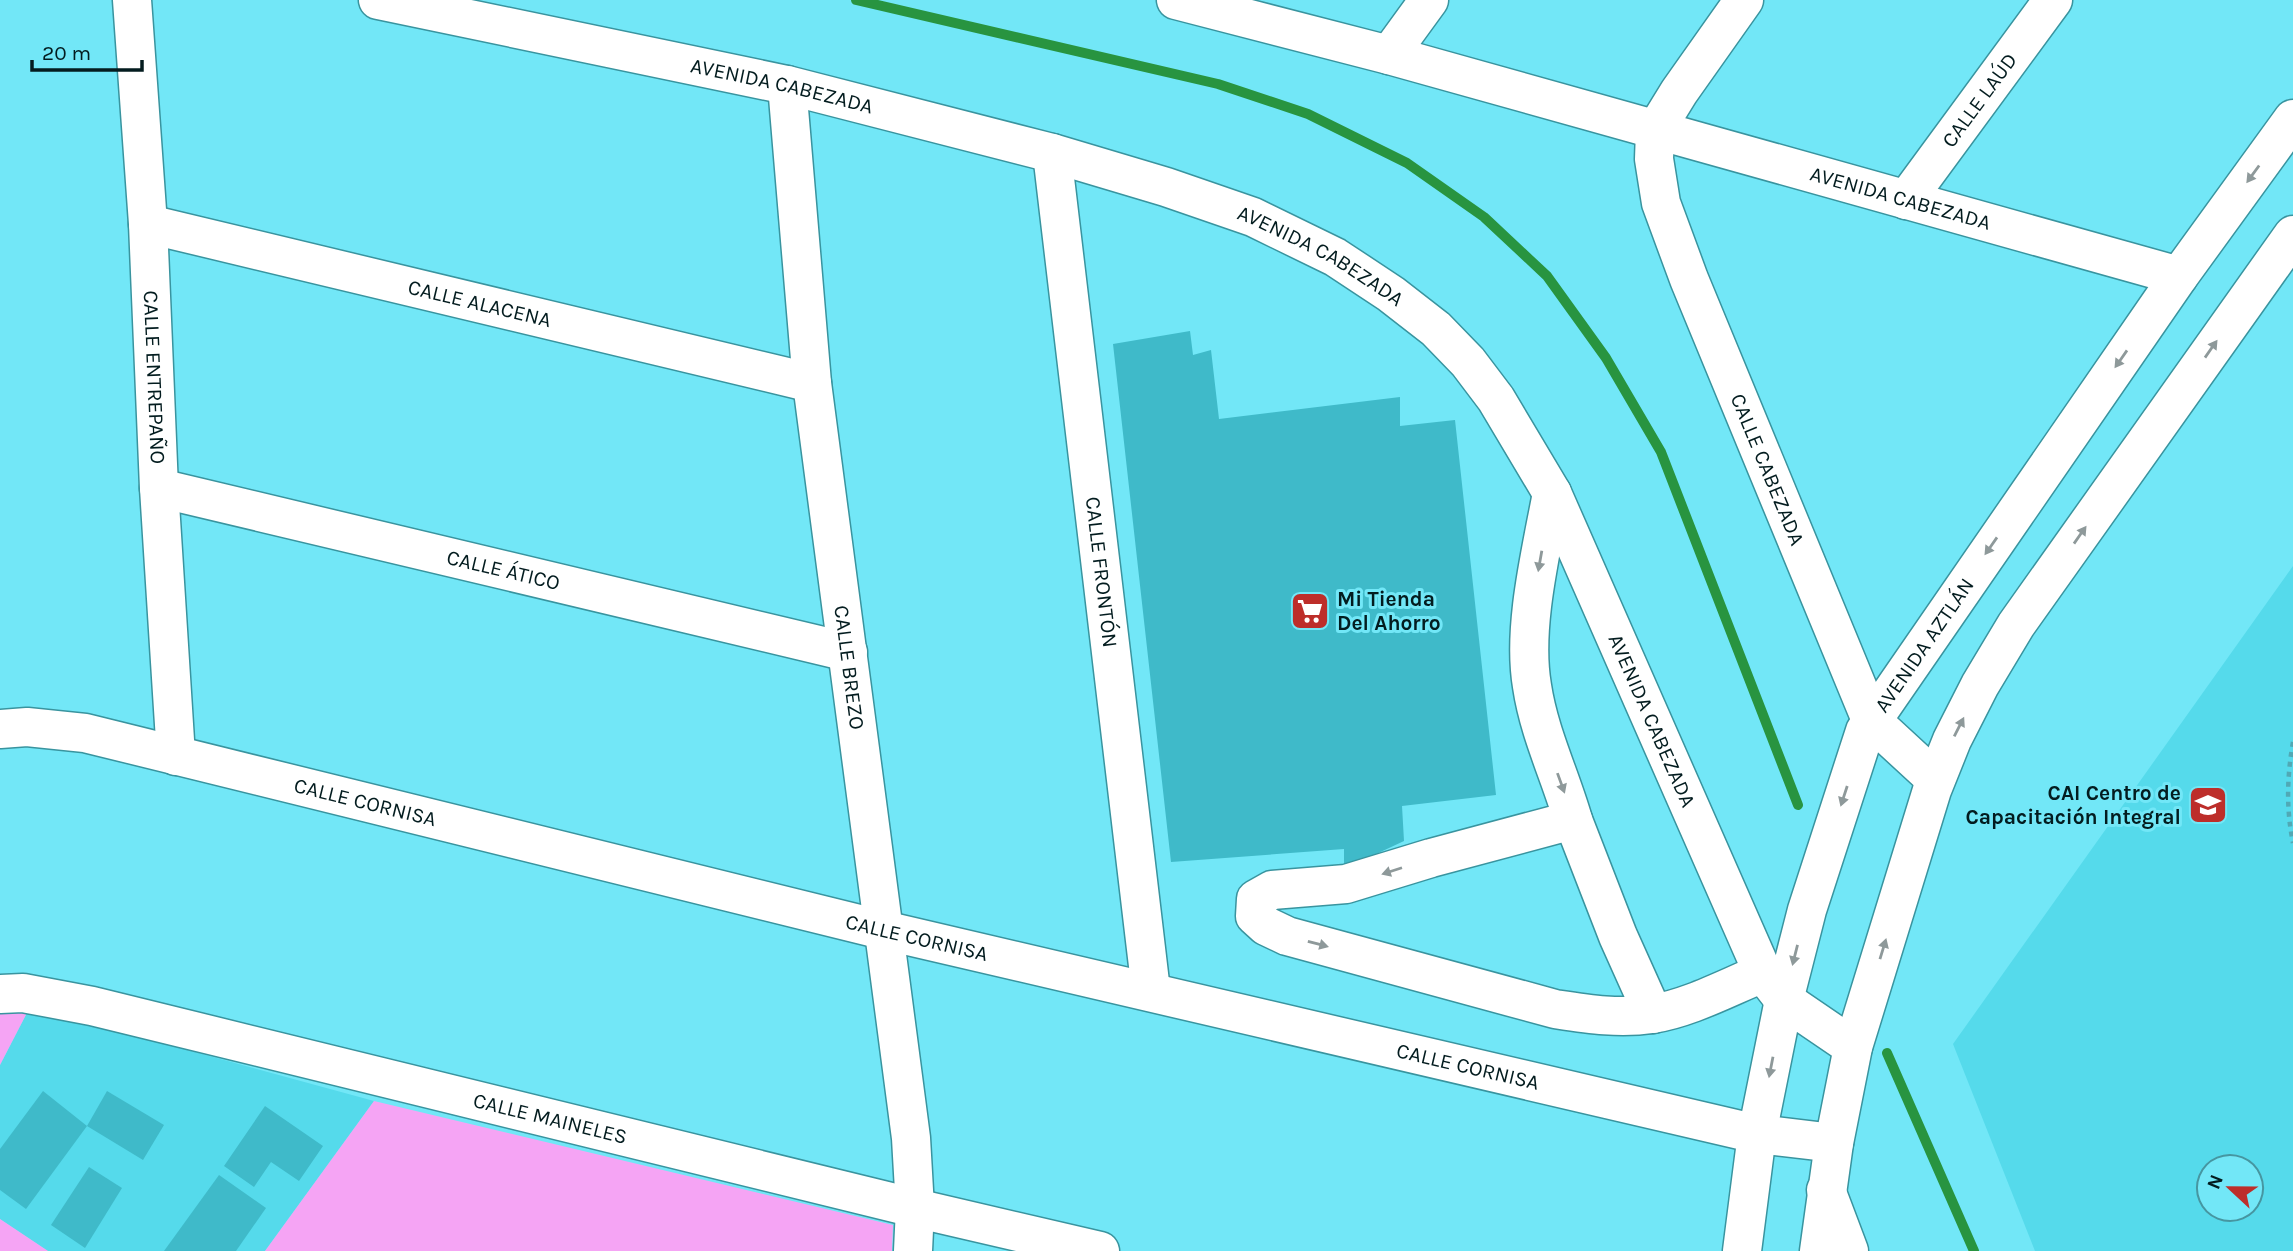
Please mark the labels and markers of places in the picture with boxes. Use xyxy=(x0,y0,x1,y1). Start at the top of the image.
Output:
place label: Mi Tienda Del Ahorro xyxy=(1337,587,1441,635)
supermarket icon: Mi Tienda Del Ahorro xyxy=(1289,590,1331,632)
place label: CAI Centro de Capacitación Integral xyxy=(1965,781,2181,829)
school or university icon: CAI Centro de Capacitación Integral xyxy=(2187,784,2229,826)

